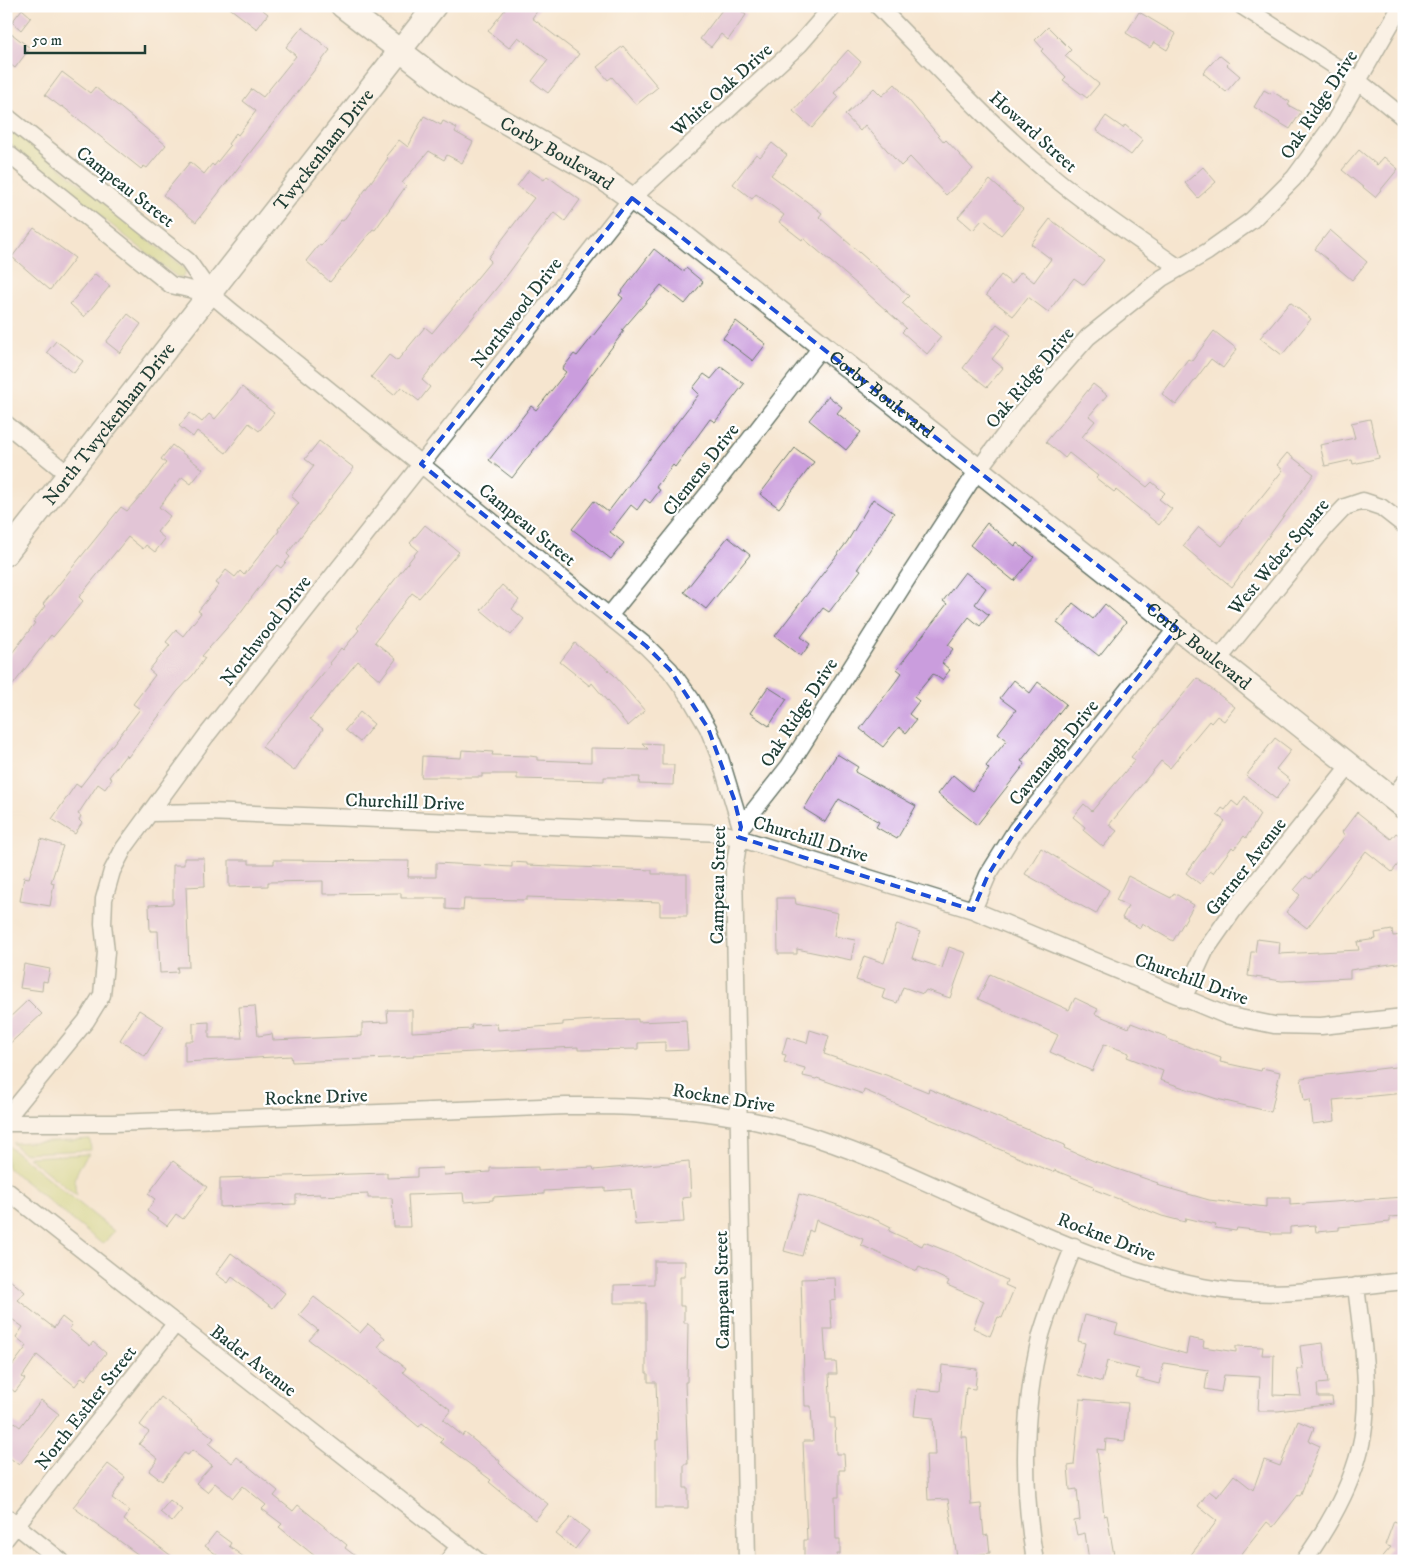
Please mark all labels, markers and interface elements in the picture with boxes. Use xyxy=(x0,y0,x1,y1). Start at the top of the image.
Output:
scale bar xyxy=(25,22,145,54)
text: 50 m xyxy=(32,31,62,50)
street label: White Oak Drive xyxy=(666,39,777,142)
street label: Oak Ridge Drive xyxy=(1275,46,1363,164)
street label: Twyckenham Drive xyxy=(269,84,379,216)
street label: Howard Street xyxy=(984,87,1082,178)
street label: Corby Boulevard xyxy=(496,112,618,196)
street label: Campeau Street xyxy=(71,142,179,233)
street label: Northwood Drive xyxy=(467,253,568,373)
street label: Oak Ridge Drive xyxy=(981,322,1079,433)
street label: North Twyckenham Drive xyxy=(39,338,180,510)
street label: Corby Boulevard xyxy=(824,346,939,444)
street label: Clemens Drive xyxy=(658,419,744,521)
street label: Campeau Street xyxy=(474,479,580,571)
street label: West Weber Square xyxy=(1223,494,1335,621)
street label: Northwood Drive xyxy=(216,571,317,691)
street label: Corby Boulevard xyxy=(1141,598,1256,696)
street label: Oak Ridge Drive xyxy=(755,654,843,772)
street label: Cavanaugh Drive xyxy=(1004,695,1104,811)
street label: Churchill Drive xyxy=(345,789,465,816)
street label: Churchill Drive xyxy=(750,811,871,868)
street label: Gartner Avenue xyxy=(1201,813,1292,921)
street label: Campeau Street xyxy=(706,826,731,945)
street label: Churchill Drive xyxy=(1131,948,1252,1011)
street label: Rockne Drive xyxy=(671,1079,777,1118)
street label: Rockne Drive xyxy=(264,1084,368,1111)
street label: Rockne Drive xyxy=(1054,1208,1159,1267)
street label: Campeau Street xyxy=(710,1230,735,1349)
street label: Bader Avenue xyxy=(205,1320,301,1402)
street label: North Esther Street xyxy=(31,1341,142,1475)

